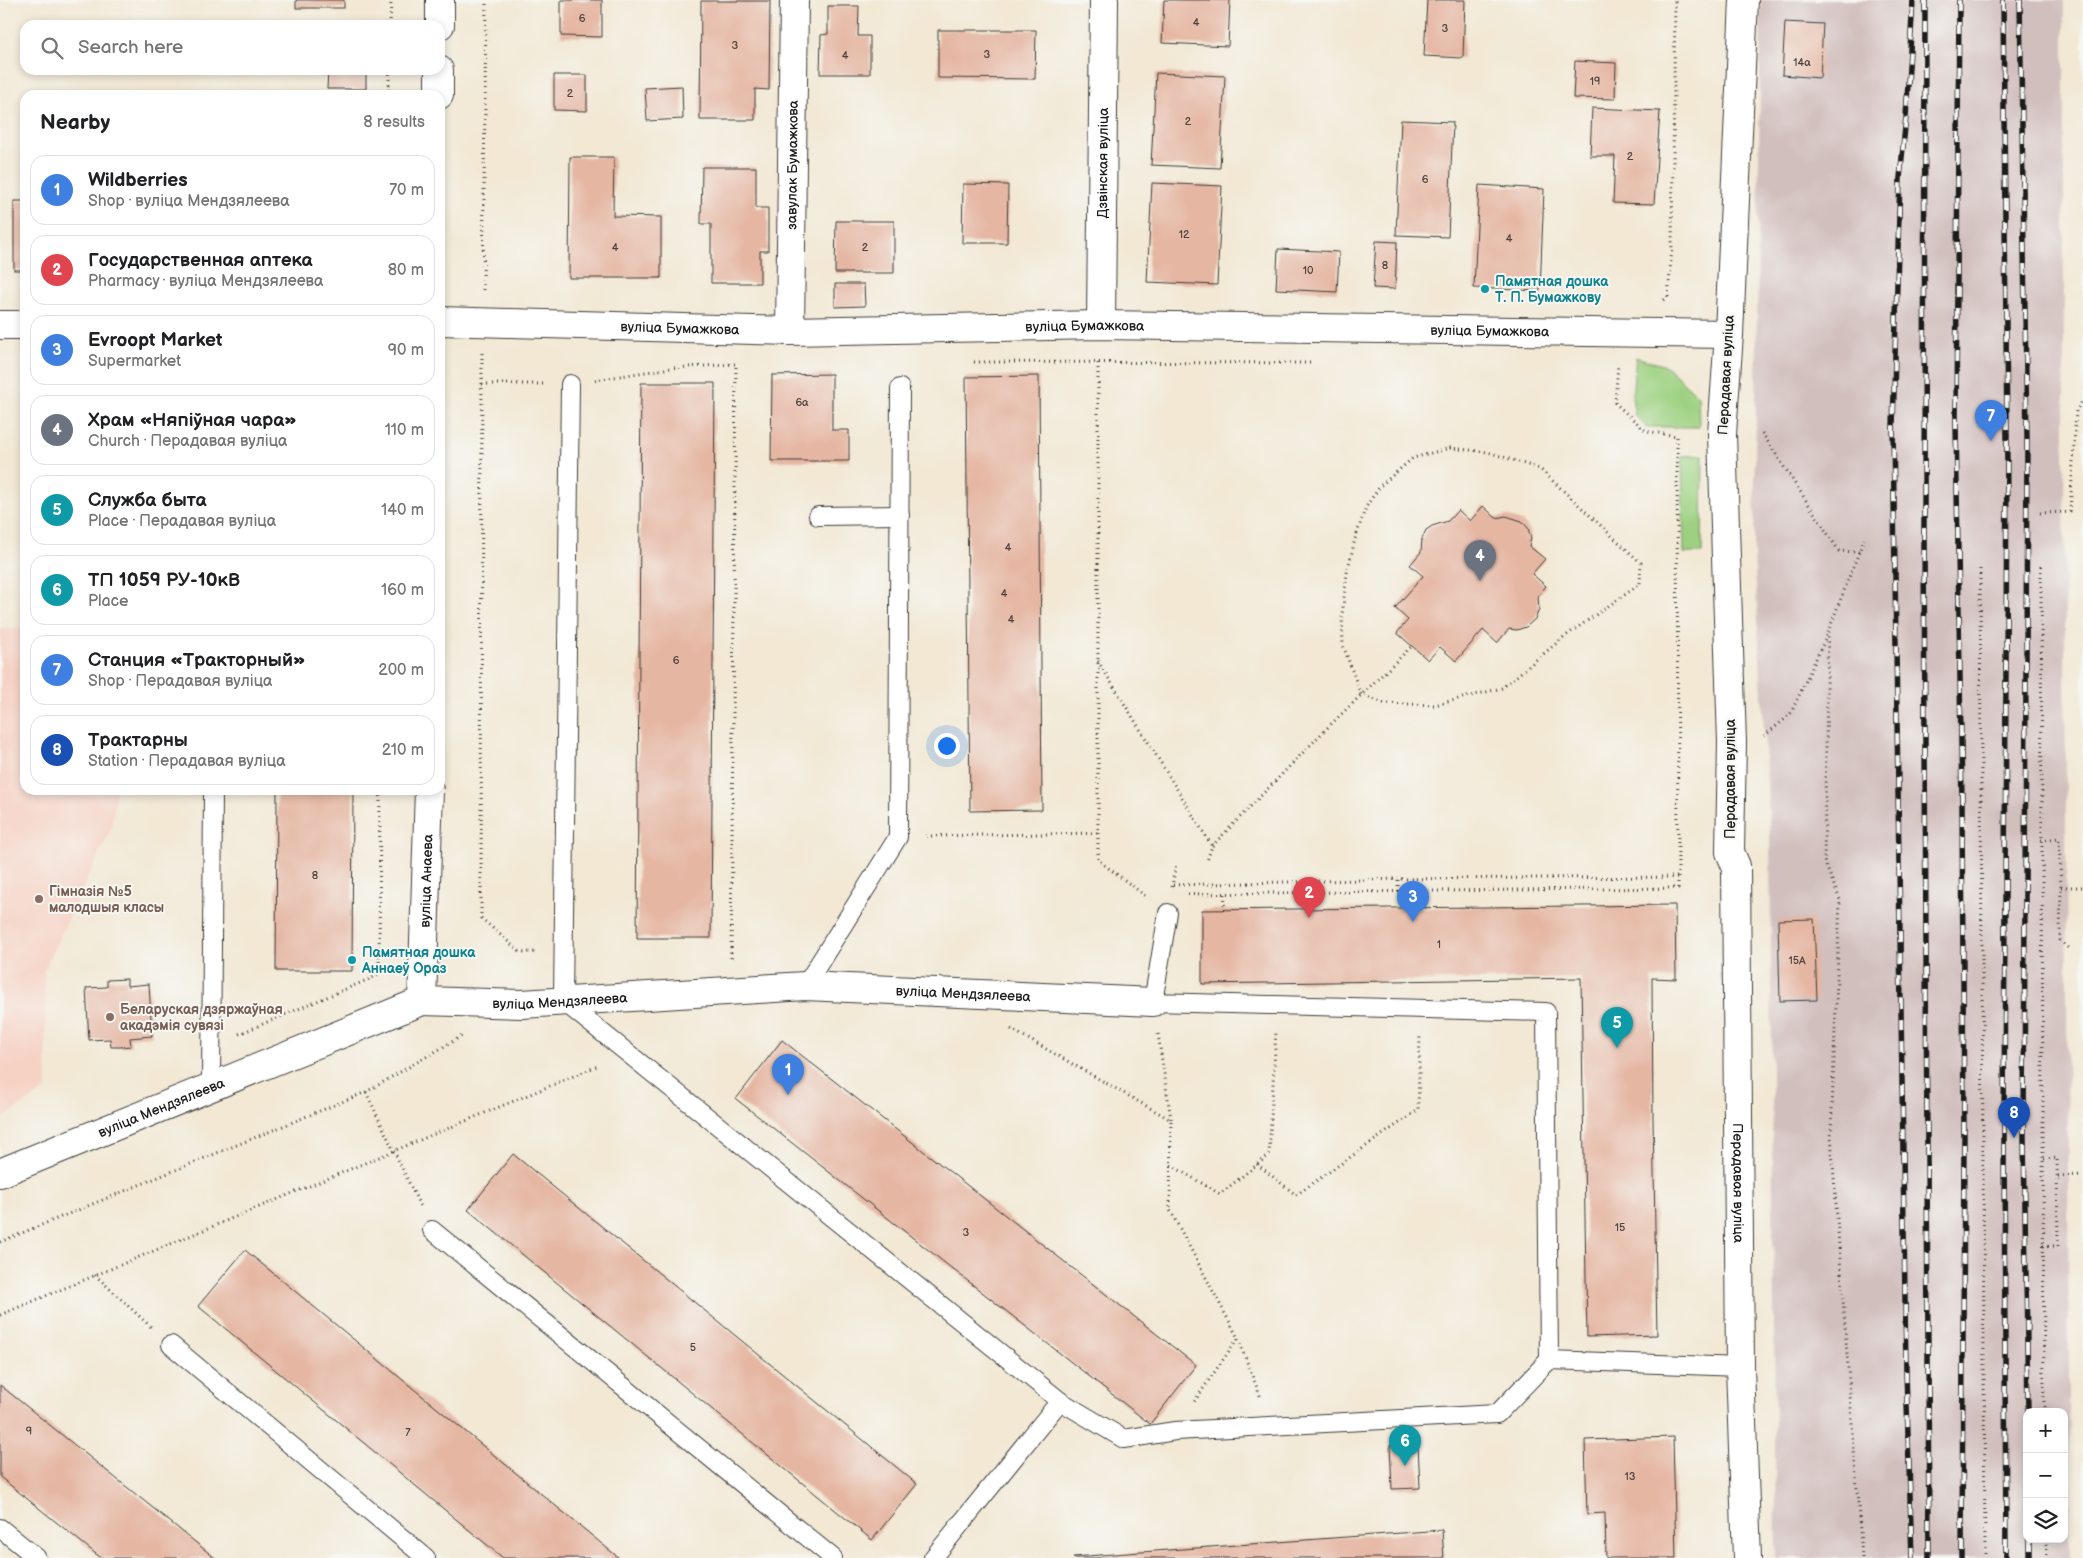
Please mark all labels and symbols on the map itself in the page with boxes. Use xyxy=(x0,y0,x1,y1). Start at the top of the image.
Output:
house number: 6 xyxy=(579,12,586,25)
house number: 4 xyxy=(1193,16,1200,29)
house number: 3 xyxy=(1442,22,1449,35)
house number: 3 xyxy=(732,39,739,52)
house number: 3 xyxy=(984,48,991,61)
house number: 4 xyxy=(842,49,849,62)
house number: 14а xyxy=(1793,56,1811,69)
house number: 19 xyxy=(1590,75,1600,88)
house number: 2 xyxy=(567,87,574,100)
street label: завулак Бумажкова xyxy=(783,99,801,230)
street label: Дзвінская вуліца xyxy=(1093,107,1112,219)
house number: 2 xyxy=(1185,115,1192,128)
house number: 2 xyxy=(1627,150,1634,163)
house number: 6 xyxy=(1422,173,1429,186)
house number: 12 xyxy=(1179,228,1190,241)
house number: 4 xyxy=(1506,232,1513,245)
house number: 4 xyxy=(612,241,619,254)
house number: 2 xyxy=(862,241,869,254)
house number: 8 xyxy=(1382,259,1388,272)
house number: 10 xyxy=(1303,264,1314,277)
place label: Памятная дошка Т. П. Бумажкову xyxy=(1495,273,1609,306)
marker: Памятная дошка Т. П. Бумажкову xyxy=(1479,283,1491,295)
street label: Перадавая вуліца xyxy=(1714,314,1738,435)
street label: вуліца Бумажкова xyxy=(1025,316,1145,335)
street label: вуліца Бумажкова xyxy=(620,318,740,338)
street label: вуліца Бумажкова xyxy=(1430,321,1550,340)
house number: 6а xyxy=(795,396,809,409)
pin: 7 xyxy=(1975,400,2007,441)
pin: 4 xyxy=(1464,540,1496,581)
house number: 4 xyxy=(1005,541,1012,554)
house number: 4 xyxy=(1001,587,1008,600)
house number: 4 xyxy=(1008,613,1015,626)
house number: 6 xyxy=(673,654,680,667)
street label: Перадавая вуліца xyxy=(1722,718,1739,839)
your location xyxy=(934,733,960,759)
street label: вуліца Анаева xyxy=(416,833,436,928)
house number: 8 xyxy=(312,869,318,882)
pin: 2 xyxy=(1293,877,1325,918)
pin: 3 xyxy=(1397,881,1429,922)
place label: Гімназія №5 малодшыя класы xyxy=(49,883,164,916)
marker: Гімназія №5 малодшыя класы xyxy=(33,893,45,905)
house number: 1 xyxy=(1437,938,1441,951)
place label: Памятная дошка Аннаеў Ораз xyxy=(361,944,476,977)
marker: Памятная дошка Аннаеў Ораз xyxy=(346,954,358,966)
house number: 15А xyxy=(1788,954,1806,967)
street label: вуліца Мендзялеева xyxy=(895,982,1032,1005)
street label: вуліца Мендзялеева xyxy=(492,989,629,1013)
place label: Беларуская дзяржаўная акадэмія сувязі xyxy=(120,1001,283,1034)
pin: 5 xyxy=(1601,1007,1633,1048)
marker: Беларуская дзяржаўная акадэмія сувязі xyxy=(104,1011,116,1023)
pin: 1 xyxy=(772,1054,804,1095)
street label: вуліца Мендзялеева xyxy=(95,1074,228,1141)
pin: 8 xyxy=(1998,1097,2030,1138)
street label: Перадавая вуліца xyxy=(1730,1123,1748,1244)
house number: 15 xyxy=(1615,1221,1625,1234)
house number: 3 xyxy=(963,1226,970,1239)
house number: 5 xyxy=(690,1341,696,1354)
house number: 9 xyxy=(26,1425,32,1438)
pin: 6 xyxy=(1389,1425,1421,1466)
house number: 7 xyxy=(405,1426,411,1439)
house number: 13 xyxy=(1624,1470,1636,1483)

